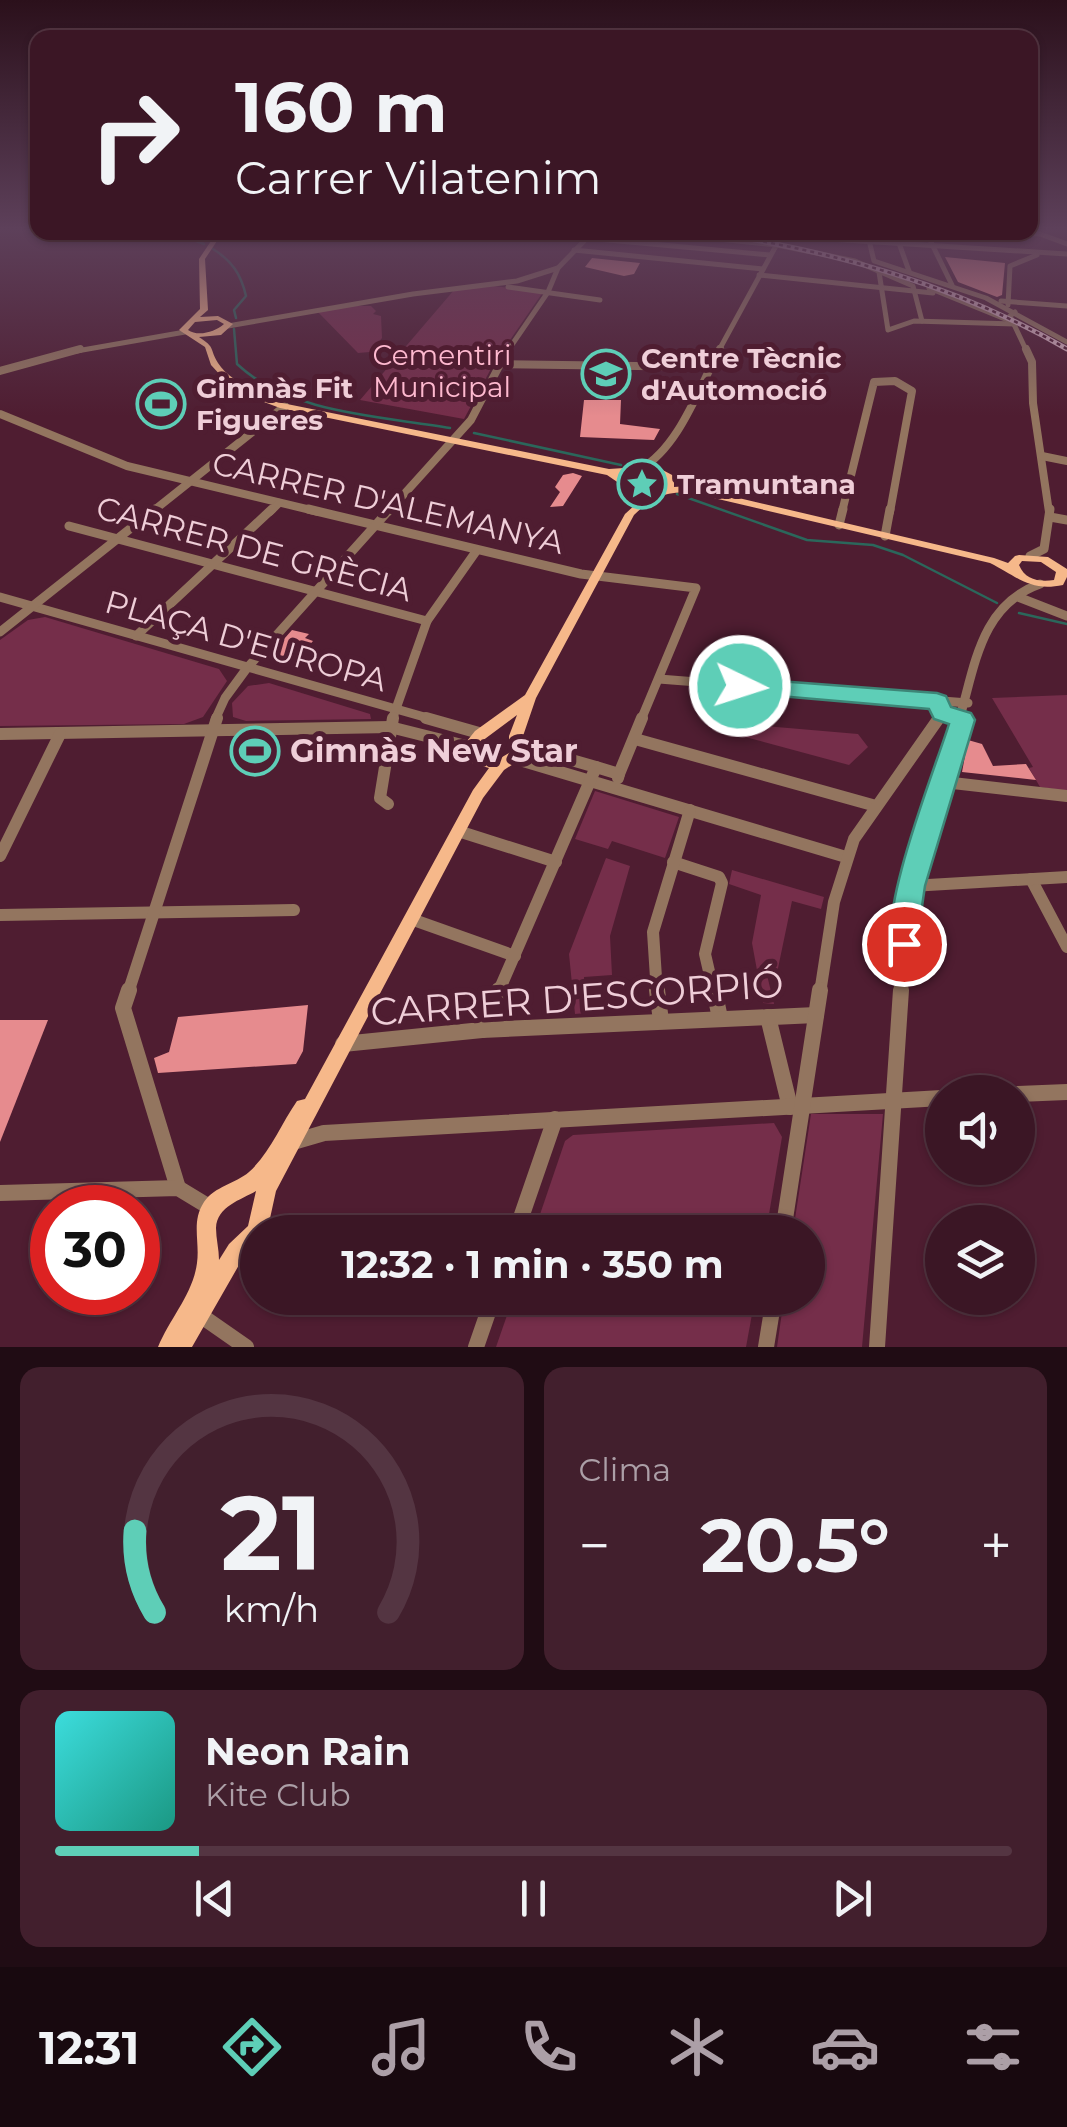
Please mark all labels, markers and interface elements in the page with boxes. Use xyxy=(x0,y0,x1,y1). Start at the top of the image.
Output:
text: 160 m xyxy=(235,64,448,150)
icon: right xyxy=(70,70,200,200)
text: Carrer Vilatenim xyxy=(235,150,602,205)
park label: Cementiri Municipal xyxy=(372,338,512,404)
place label: Centre Tècnic d'Automoció xyxy=(641,341,842,407)
school or university icon: Centre Tècnic d'Automoció xyxy=(580,348,632,400)
place label: Gimnàs Fit Figueres xyxy=(196,371,353,437)
sports icon: Gimnàs Fit Figueres xyxy=(135,378,187,430)
street label: CARRER D'ALEMANYA xyxy=(209,443,568,562)
place icon: Tramuntana xyxy=(616,458,668,510)
place label: Tramuntana xyxy=(677,467,856,501)
street label: CARRER DE GRÈCIA xyxy=(92,488,416,609)
street label: PLAÇA D'EUROPA xyxy=(101,582,391,699)
position arrow xyxy=(688,634,792,738)
sports icon: Gimnàs New Star xyxy=(229,725,281,777)
place label: Gimnàs New Star xyxy=(290,731,578,770)
pin xyxy=(862,902,947,987)
icon: arrive xyxy=(877,917,932,972)
street label: CARRER D'ESCORPIÓ xyxy=(369,960,785,1035)
map controls xyxy=(925,1075,1035,1315)
button: sound xyxy=(925,1075,1035,1185)
speed limit sign: 30 xyxy=(30,1185,160,1315)
button: layers xyxy=(925,1205,1035,1315)
text: 12:32 · 1 min · 350 m xyxy=(341,1241,724,1288)
text: Clima xyxy=(579,1450,671,1489)
text: 21 xyxy=(221,1469,323,1596)
text: 20.5° xyxy=(701,1499,890,1591)
text: − xyxy=(579,1512,610,1579)
text: + xyxy=(980,1512,1012,1579)
text: km/h xyxy=(224,1587,319,1631)
text: Neon Rain xyxy=(205,1728,410,1775)
text: Kite Club xyxy=(205,1775,351,1814)
icon: previous xyxy=(187,1871,242,1926)
icon: pause xyxy=(506,1871,561,1926)
icon: next xyxy=(825,1871,880,1926)
icon: directions xyxy=(217,2012,287,2082)
icon: music xyxy=(366,2012,436,2082)
icon: phone xyxy=(514,2012,584,2082)
icon: climate xyxy=(662,2012,732,2082)
icon: car xyxy=(810,2012,880,2082)
icon: filters xyxy=(958,2012,1028,2082)
text: 12:31 xyxy=(39,2020,139,2075)

